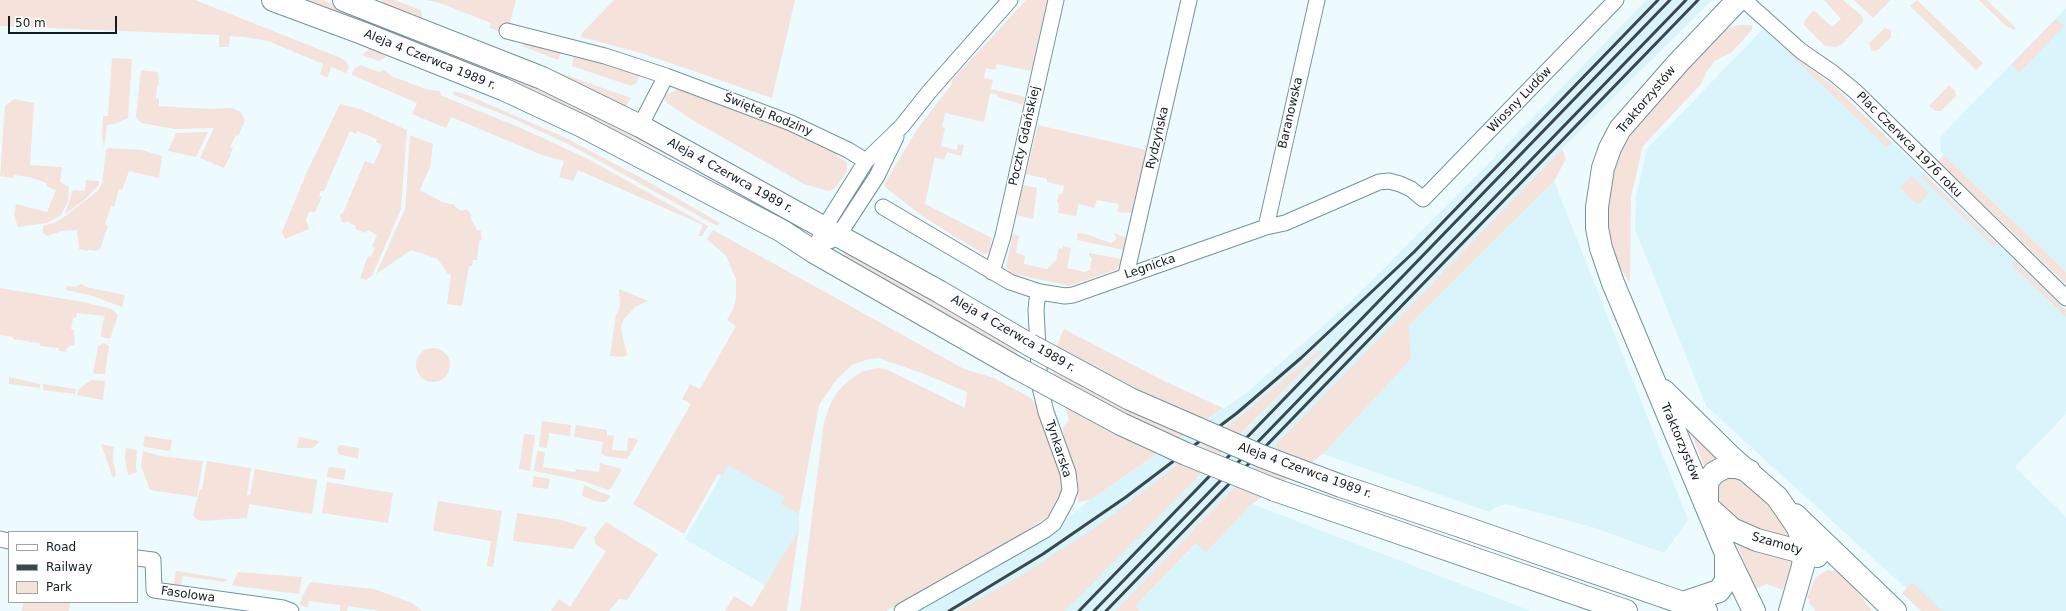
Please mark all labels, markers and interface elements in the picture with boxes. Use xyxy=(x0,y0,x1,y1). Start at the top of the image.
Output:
scale bar xyxy=(10,8,119,34)
text: 50 m xyxy=(15,16,46,30)
street label: Aleja 4 Czerwca 1989 r. xyxy=(362,27,498,93)
street label: Traktorzystów xyxy=(1615,63,1679,137)
street label: Wiosny Ludów xyxy=(1485,64,1555,136)
street label: Baranowska xyxy=(1276,76,1306,150)
street label: Poczty Gdańskiej xyxy=(1007,85,1043,187)
street label: Plac Czerwca 1976 roku xyxy=(1853,89,1965,201)
street label: Świętej Rodziny xyxy=(722,91,814,139)
street label: Rydzyńska xyxy=(1144,105,1172,171)
street label: Aleja 4 Czerwca 1989 r. xyxy=(665,135,795,217)
street label: Legnicka xyxy=(1123,252,1177,282)
street label: Aleja 4 Czerwca 1989 r. xyxy=(948,292,1078,376)
street label: Traktorzystów xyxy=(1657,401,1703,483)
street label: Tynkarska xyxy=(1042,418,1074,480)
street label: Aleja 4 Czerwca 1989 r. xyxy=(1236,440,1374,502)
street label: Szamoty xyxy=(1750,530,1804,558)
legend xyxy=(8,531,138,603)
text: Road xyxy=(46,540,76,554)
text: Railway xyxy=(46,560,92,574)
text: Park xyxy=(46,580,72,594)
street label: Fasolowa xyxy=(160,584,216,606)

